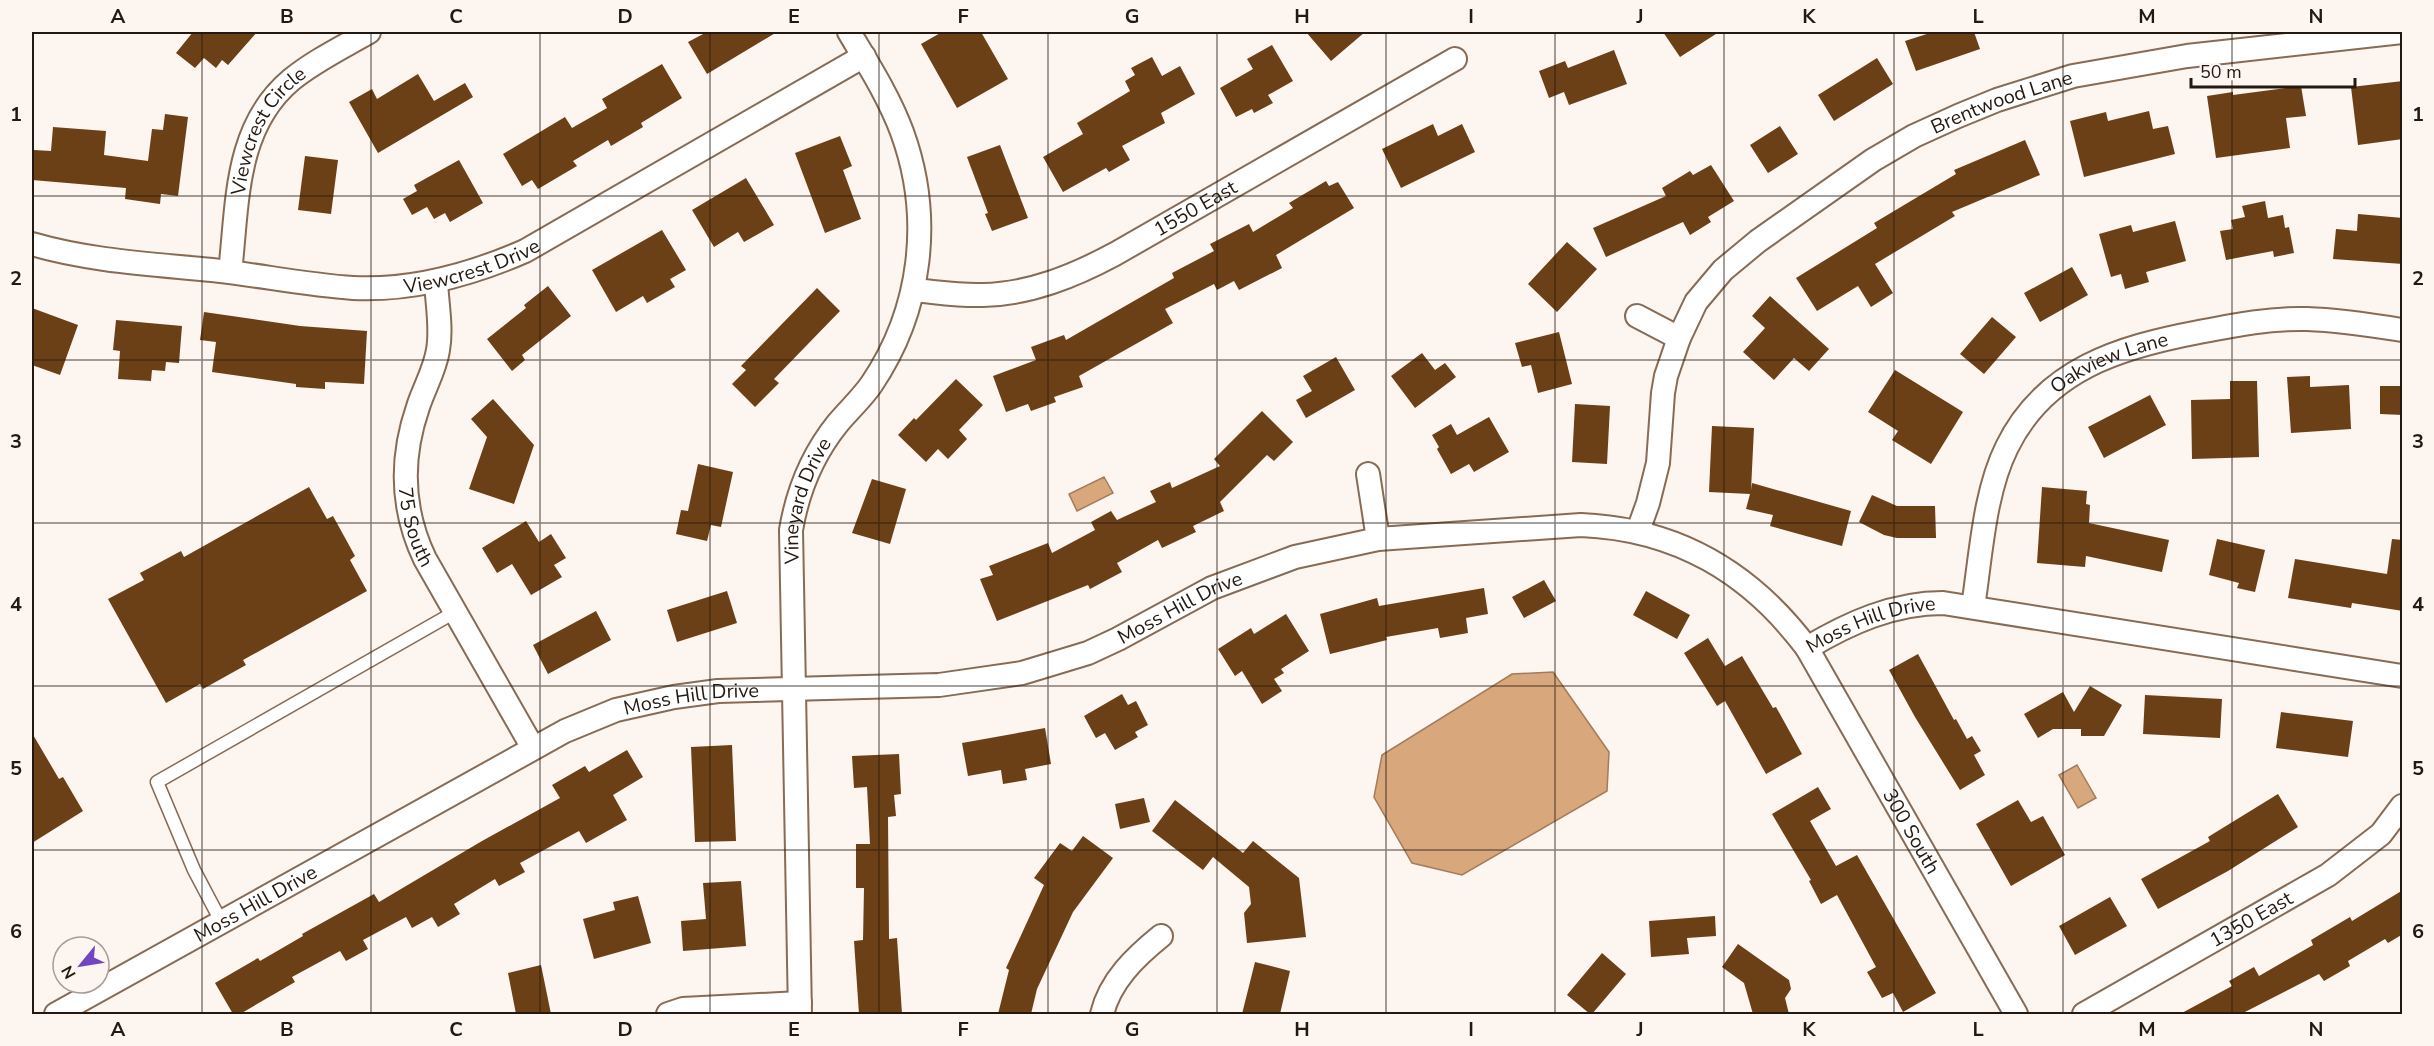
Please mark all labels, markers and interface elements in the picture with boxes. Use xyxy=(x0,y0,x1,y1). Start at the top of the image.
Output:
text: A xyxy=(111,3,126,30)
text: B xyxy=(280,3,294,30)
text: C xyxy=(449,3,463,30)
text: D xyxy=(617,3,633,30)
text: E xyxy=(788,3,800,30)
text: F xyxy=(957,3,969,30)
text: G xyxy=(1125,3,1139,30)
text: H xyxy=(1294,3,1310,30)
text: I xyxy=(1468,3,1474,30)
text: J xyxy=(1635,3,1644,30)
text: K xyxy=(1802,3,1816,30)
text: L xyxy=(1972,3,1984,30)
text: M xyxy=(2138,3,2156,30)
text: N xyxy=(2309,3,2323,30)
scale bar xyxy=(2191,51,2354,89)
street label: Viewcrest Circle xyxy=(224,60,311,198)
text: 50 m xyxy=(2200,60,2242,84)
street label: Brentwood Lane xyxy=(1926,64,2076,140)
text: 1 xyxy=(10,101,22,128)
text: 1 xyxy=(2412,101,2424,128)
street label: 1550 East xyxy=(1148,173,1242,243)
street label: Viewcrest Drive xyxy=(401,232,545,300)
text: 2 xyxy=(10,265,22,292)
text: 2 xyxy=(2412,265,2424,292)
street label: Oakview Lane xyxy=(2044,325,2171,399)
text: 3 xyxy=(10,428,22,455)
text: 3 xyxy=(2412,428,2424,455)
street label: Vineyard Drive xyxy=(777,432,837,565)
street label: 75 South xyxy=(392,486,440,572)
street label: Moss Hill Drive xyxy=(1113,564,1246,650)
street label: Moss Hill Drive xyxy=(1801,590,1936,659)
text: 4 xyxy=(10,591,22,618)
text: 4 xyxy=(2412,591,2424,618)
street label: Moss Hill Drive xyxy=(621,676,759,721)
text: 5 xyxy=(10,755,22,782)
text: 5 xyxy=(2412,755,2424,782)
street label: 300 South xyxy=(1877,784,1947,879)
street label: Moss Hill Drive xyxy=(189,858,322,948)
street label: 1350 East xyxy=(2204,884,2298,953)
text: 6 xyxy=(10,918,22,945)
text: 6 xyxy=(2412,918,2424,945)
north arrow xyxy=(51,935,111,995)
text: N xyxy=(56,961,81,983)
text: A xyxy=(111,1016,126,1043)
text: B xyxy=(280,1016,294,1043)
text: C xyxy=(449,1016,463,1043)
text: D xyxy=(617,1016,633,1043)
text: E xyxy=(788,1016,800,1043)
text: F xyxy=(957,1016,969,1043)
text: G xyxy=(1125,1016,1139,1043)
text: H xyxy=(1294,1016,1310,1043)
text: I xyxy=(1468,1016,1474,1043)
text: J xyxy=(1635,1016,1644,1043)
text: K xyxy=(1802,1016,1816,1043)
text: L xyxy=(1972,1016,1984,1043)
text: M xyxy=(2138,1016,2156,1043)
text: N xyxy=(2309,1016,2323,1043)

